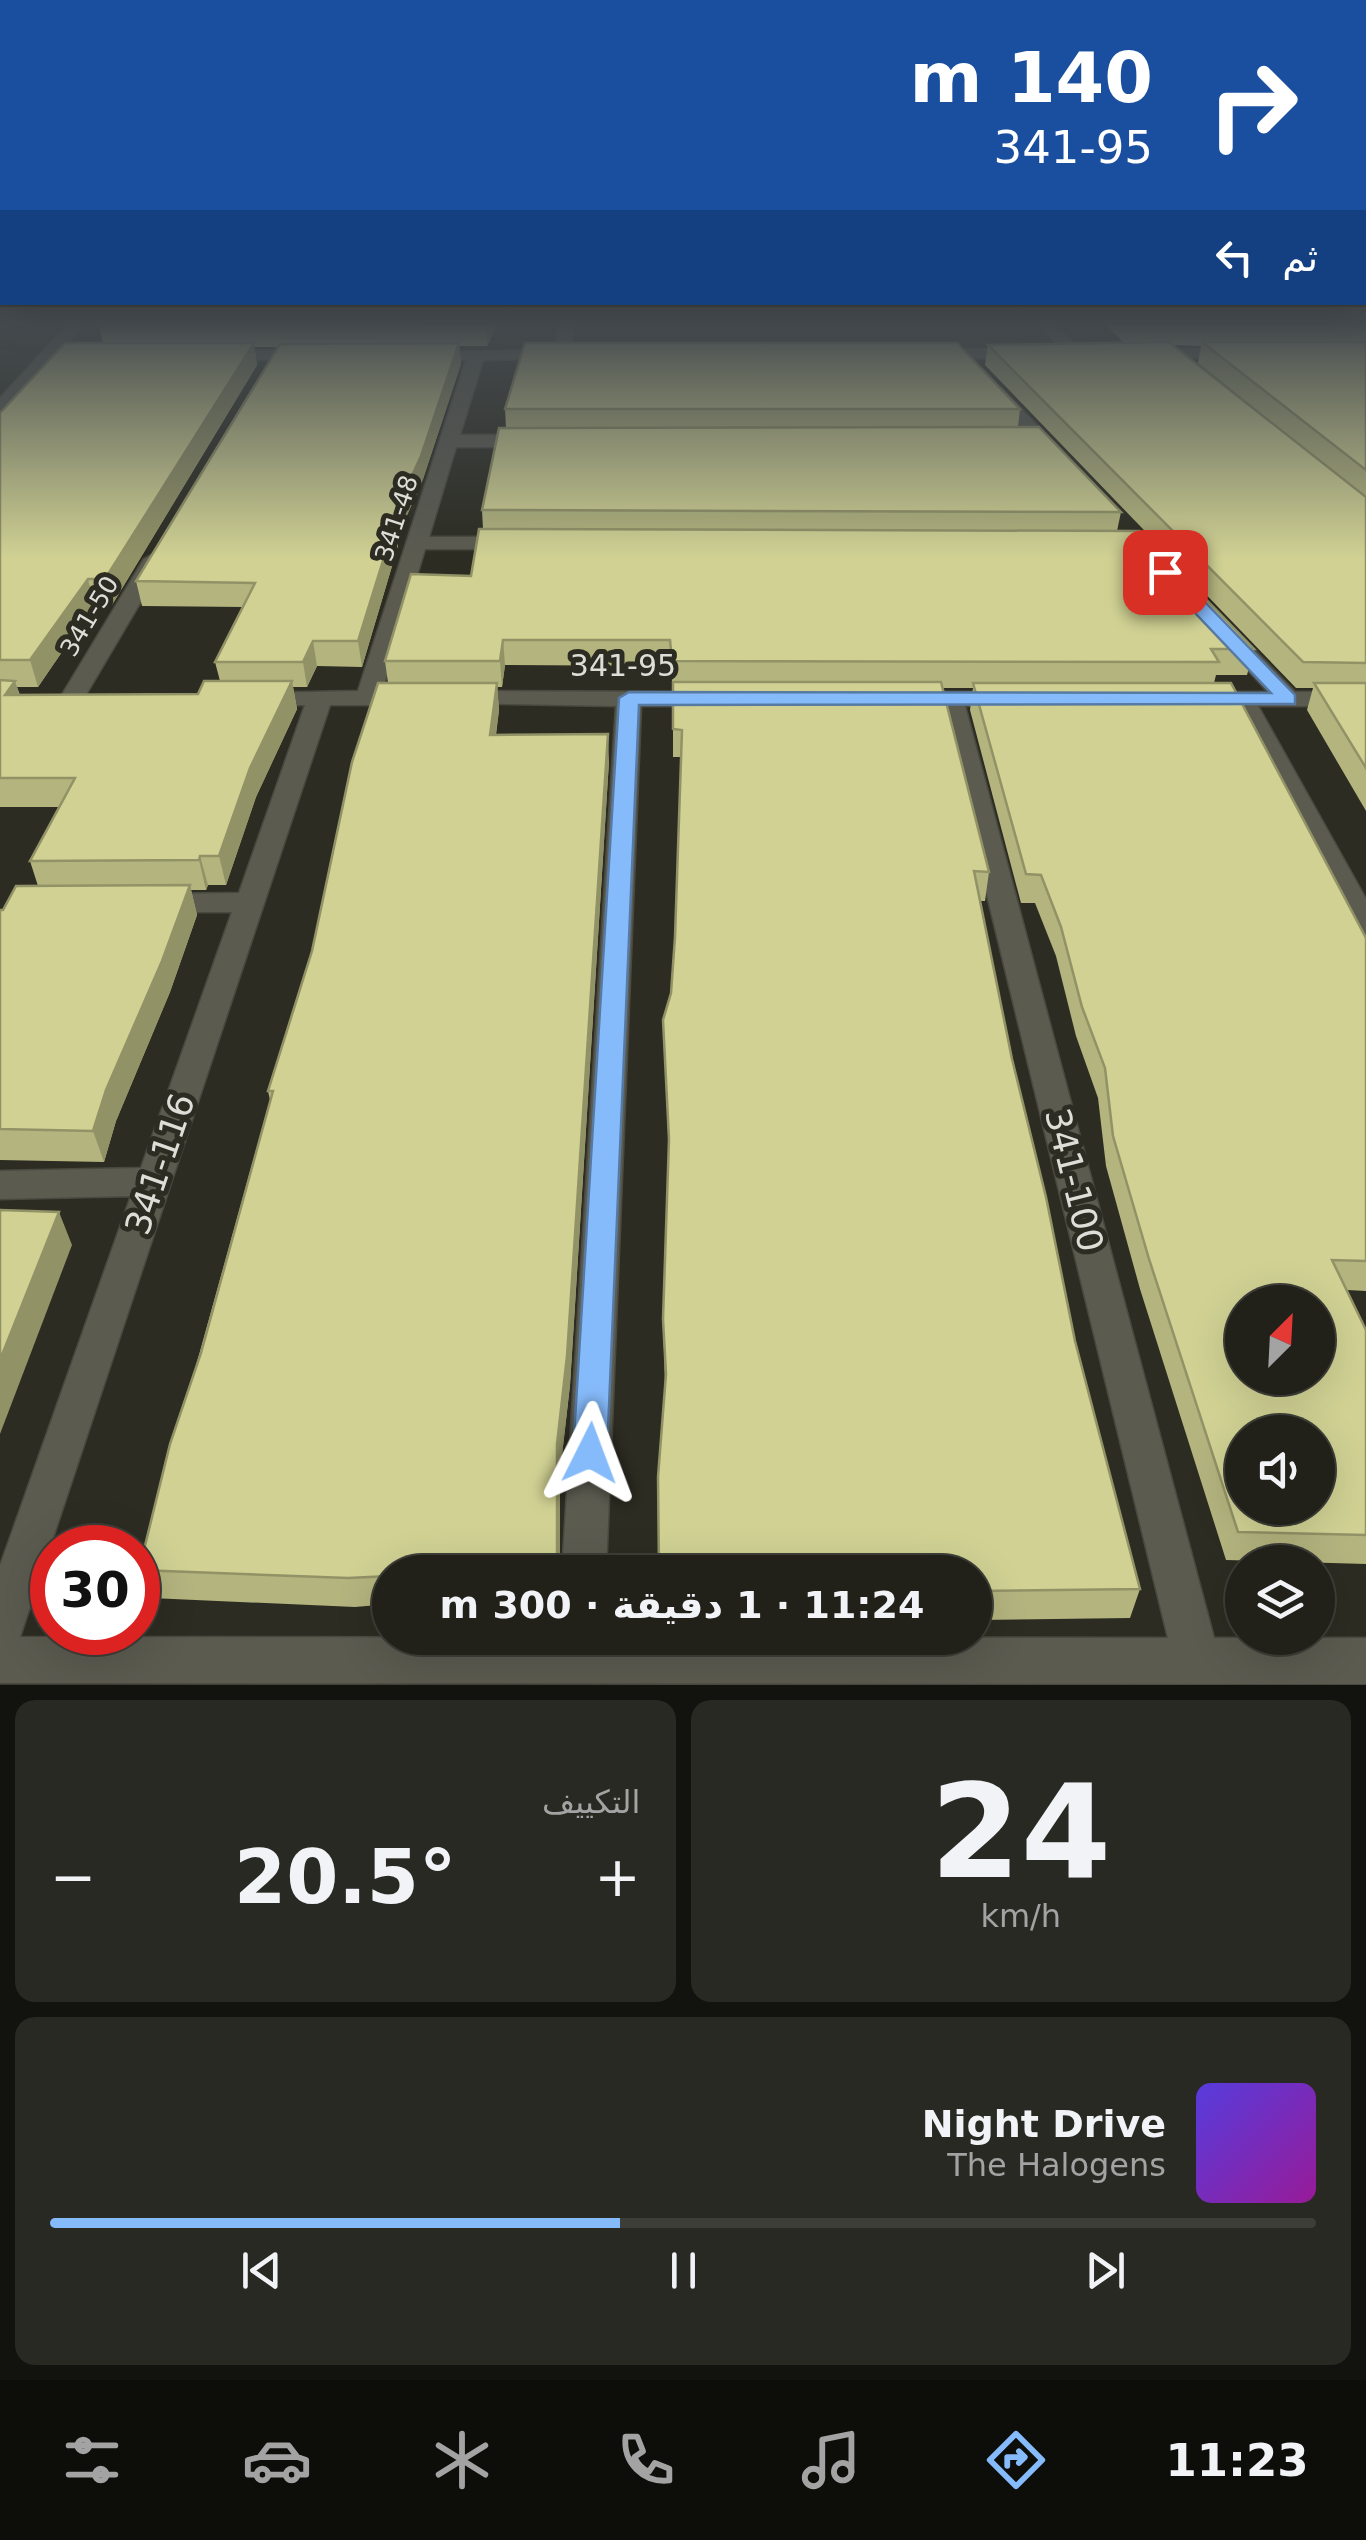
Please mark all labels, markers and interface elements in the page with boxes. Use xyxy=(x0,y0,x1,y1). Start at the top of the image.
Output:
text: 140 m xyxy=(910,37,1153,119)
icon: right xyxy=(1188,40,1318,170)
text: 341-95 xyxy=(994,121,1153,174)
icon: left xyxy=(1207,230,1262,285)
text: ثم xyxy=(1282,236,1318,280)
street label: 341-48 xyxy=(369,472,424,565)
pin xyxy=(1123,530,1208,615)
icon: arrive xyxy=(1138,545,1193,600)
street label: 341-50 xyxy=(54,571,125,662)
street label: 341-95 xyxy=(570,648,676,683)
street label: 341-116 xyxy=(117,1088,203,1240)
street label: 341-100 xyxy=(1037,1104,1111,1256)
north arrow xyxy=(1225,1285,1335,1395)
map controls xyxy=(1225,1285,1335,1655)
position arrow xyxy=(538,1401,642,1505)
button: sound xyxy=(1225,1415,1335,1525)
speed limit sign: 30 xyxy=(30,1525,160,1655)
button: layers xyxy=(1225,1545,1335,1655)
text: 11:24 · 1 دقيقة · 300 m xyxy=(440,1583,924,1627)
text: 24 xyxy=(930,1756,1111,1908)
text: التكييف xyxy=(542,1783,641,1821)
text: 20.5° xyxy=(234,1833,457,1921)
text: − xyxy=(50,1845,96,1909)
text: + xyxy=(594,1845,640,1909)
text: km/h xyxy=(980,1897,1061,1935)
text: Night Drive xyxy=(922,2102,1166,2146)
text: The Halogens xyxy=(947,2146,1166,2184)
icon: previous xyxy=(234,2243,289,2298)
icon: pause xyxy=(656,2243,711,2298)
icon: next xyxy=(1078,2243,1133,2298)
icon: filters xyxy=(57,2425,127,2495)
icon: car xyxy=(242,2425,312,2495)
icon: climate xyxy=(427,2425,497,2495)
icon: phone xyxy=(611,2425,681,2495)
icon: music xyxy=(796,2425,866,2495)
icon: directions xyxy=(981,2425,1051,2495)
text: 11:23 xyxy=(1165,2434,1309,2487)

